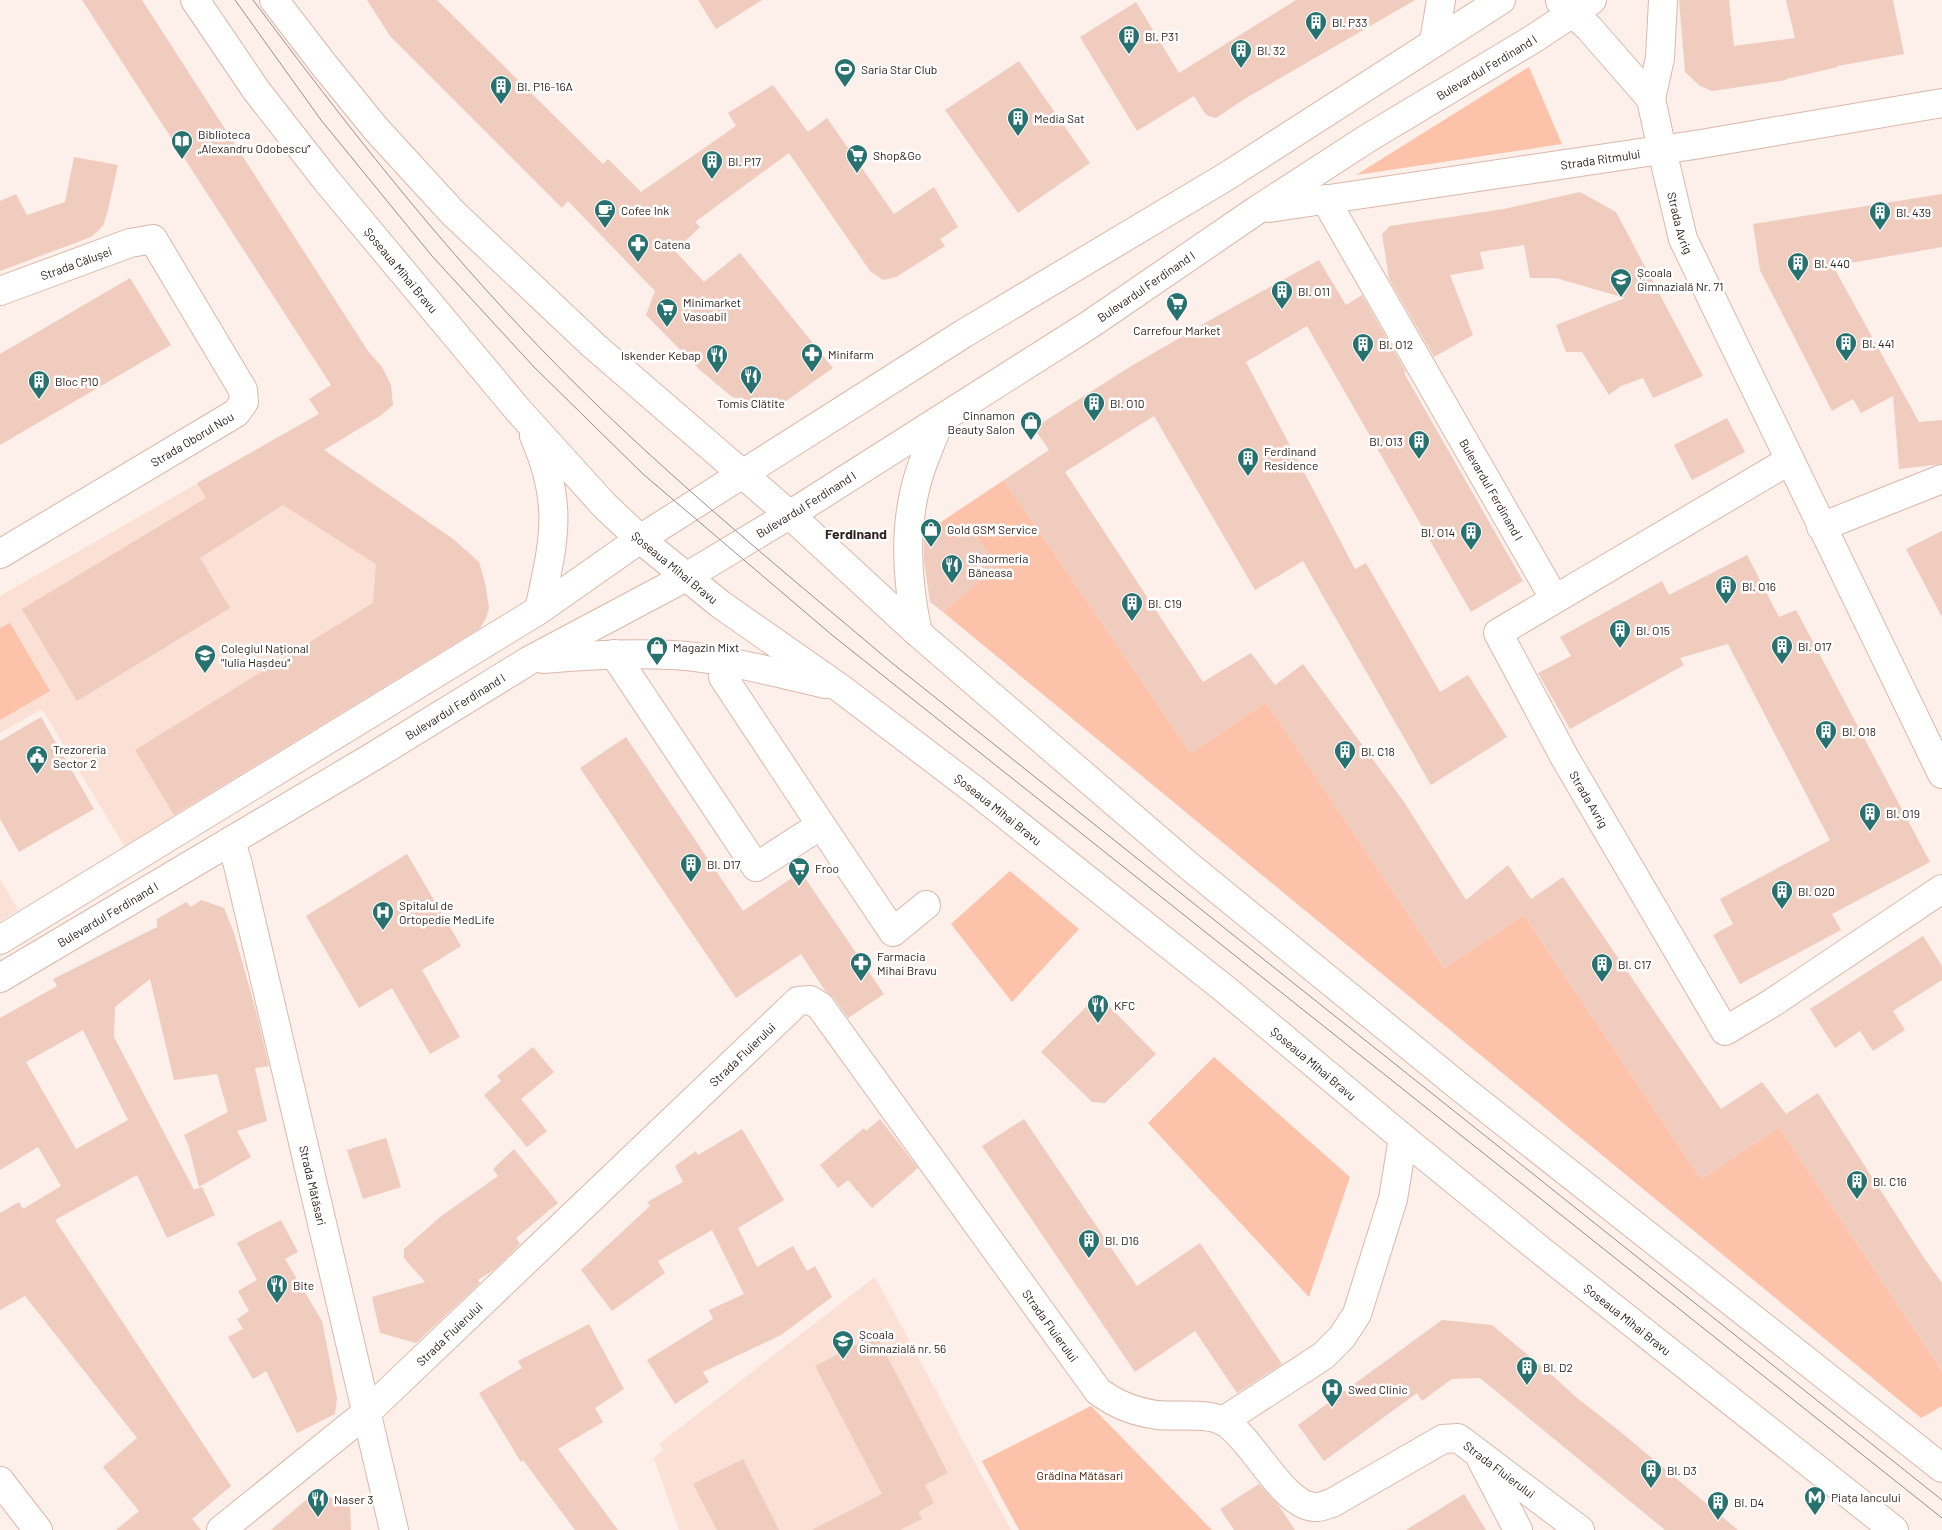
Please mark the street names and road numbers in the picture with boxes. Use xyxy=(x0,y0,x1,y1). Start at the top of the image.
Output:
street label: Bulevardul Ferdinand I xyxy=(1433,32,1539,103)
street label: Strada Ritmului xyxy=(1560,146,1641,172)
street label: Strada Avrig xyxy=(1665,190,1696,256)
street label: Șoseaua Mihai Bravu xyxy=(362,225,441,315)
street label: Strada Călușei xyxy=(38,243,114,282)
street label: Bulevardul Ferdinand I xyxy=(1095,248,1197,324)
street label: Strada Oborul Nou xyxy=(148,409,236,469)
street label: Bulevardul Ferdinand I xyxy=(1457,436,1526,543)
street label: Bulevardul Ferdinand I xyxy=(754,469,858,541)
street label: Șoseaua Mihai Bravu xyxy=(629,528,721,606)
street label: Bulevardul Ferdinand I xyxy=(402,670,508,742)
street label: Strada Avrig xyxy=(1567,768,1611,830)
street label: Șoseaua Mihai Bravu xyxy=(952,771,1045,848)
street label: Bulevardul Ferdinand I xyxy=(55,879,160,950)
street label: Strada Fluierului xyxy=(706,1020,778,1089)
street label: Șoseaua Mihai Bravu xyxy=(1268,1024,1359,1103)
street label: Strada Mătăsari xyxy=(297,1144,329,1227)
street label: Șoseaua Mihai Bravu xyxy=(1581,1281,1674,1358)
street label: Strada Fluierului xyxy=(1020,1287,1081,1364)
street label: Strada Fluierului xyxy=(413,1299,485,1368)
street label: Strada Fluierului xyxy=(1461,1438,1538,1501)

